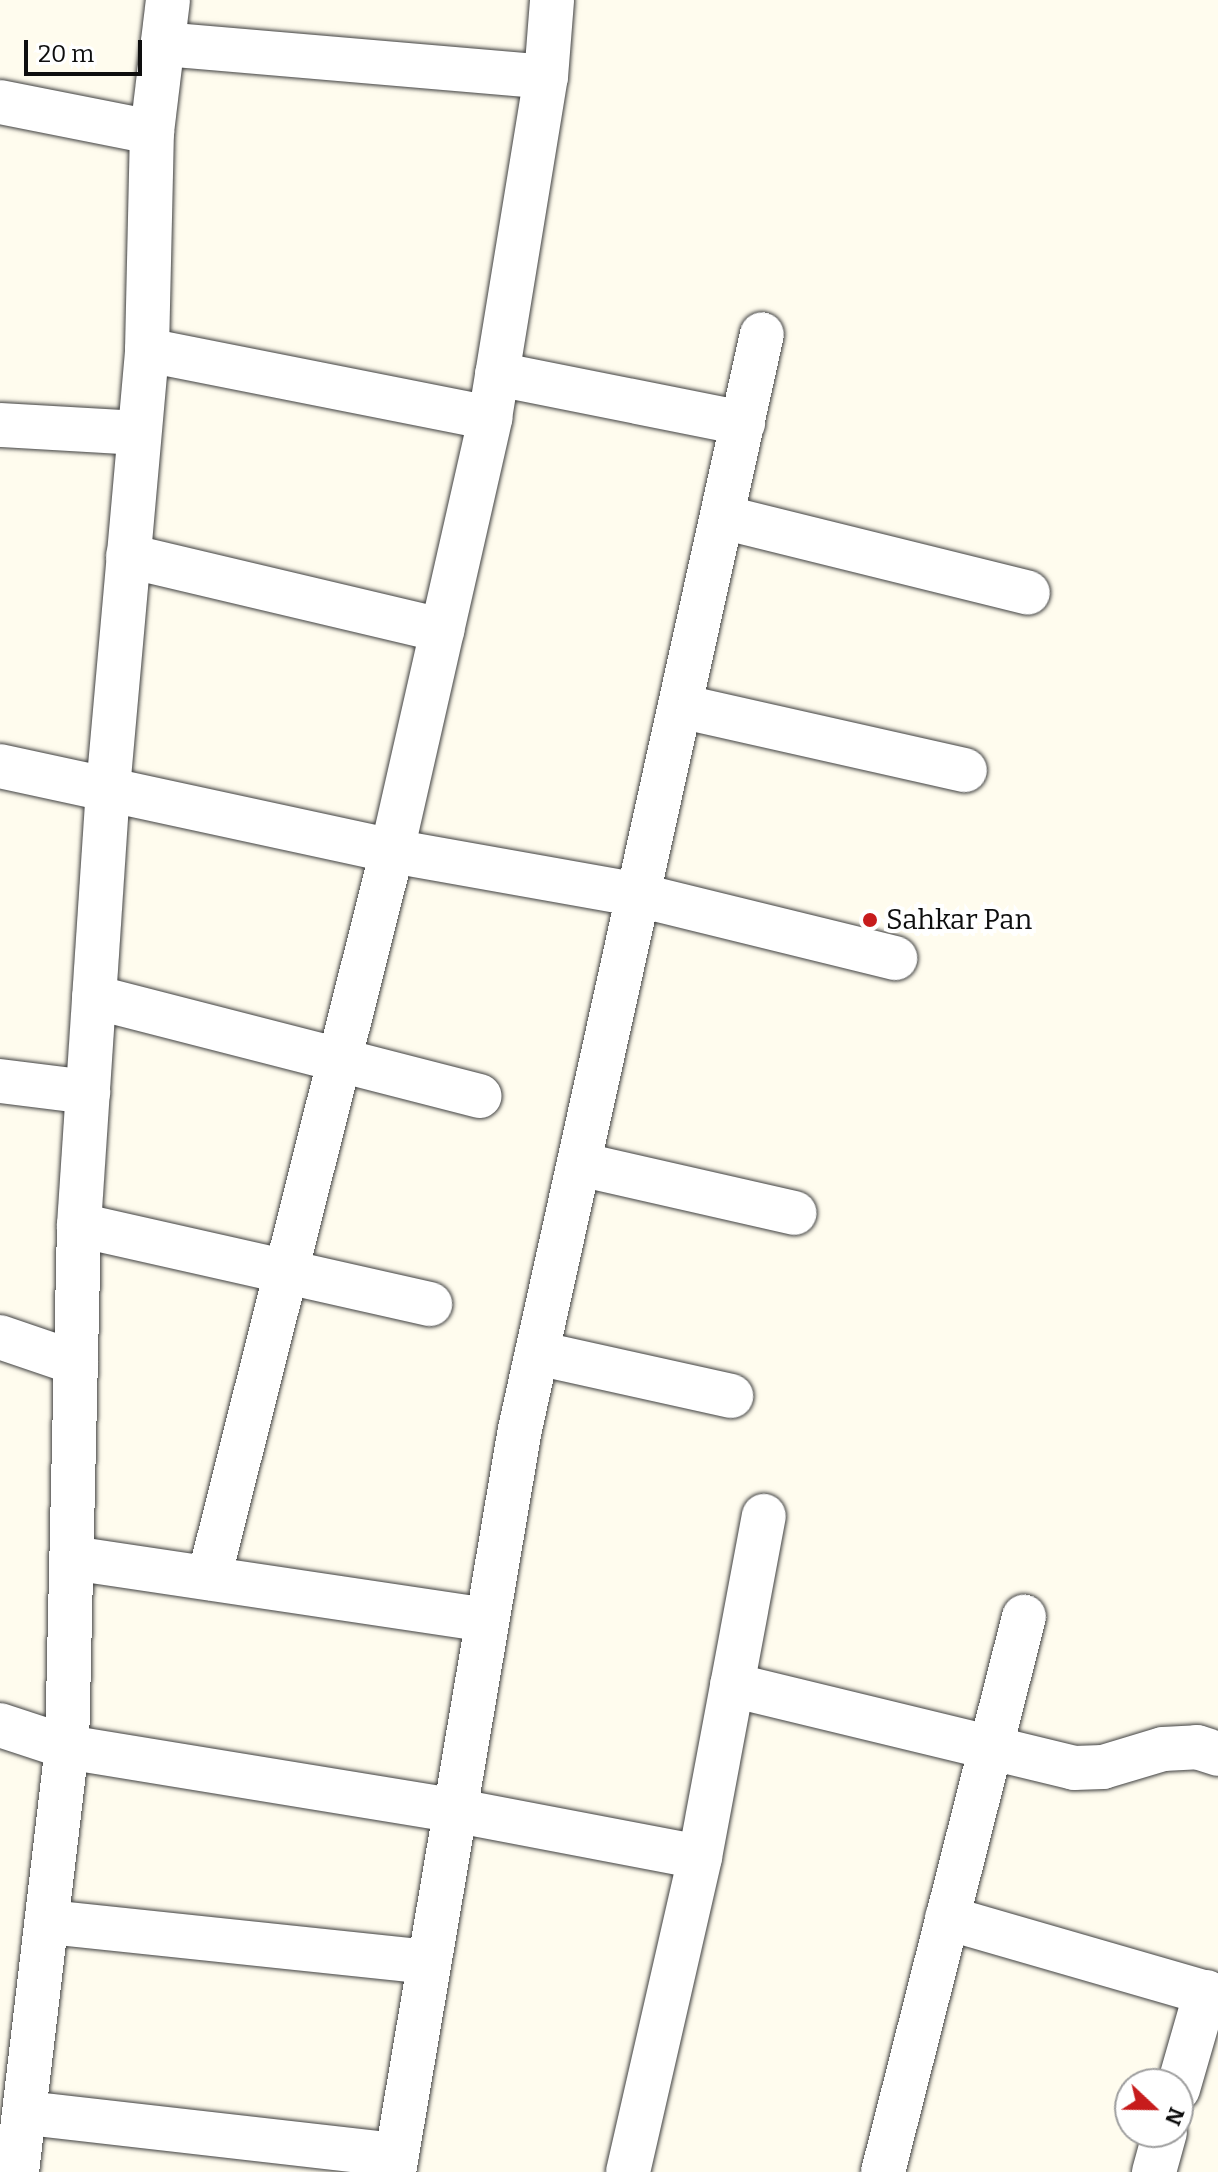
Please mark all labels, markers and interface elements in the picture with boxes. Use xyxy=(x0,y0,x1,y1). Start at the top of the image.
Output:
scale bar xyxy=(28,24,146,74)
text: 20 m xyxy=(38,40,94,68)
place label: Sahkar Pan xyxy=(886,903,1032,937)
marker: Sahkar Pan xyxy=(861,911,879,929)
north arrow xyxy=(1114,2068,1194,2148)
text: N xyxy=(1159,2103,1191,2129)

